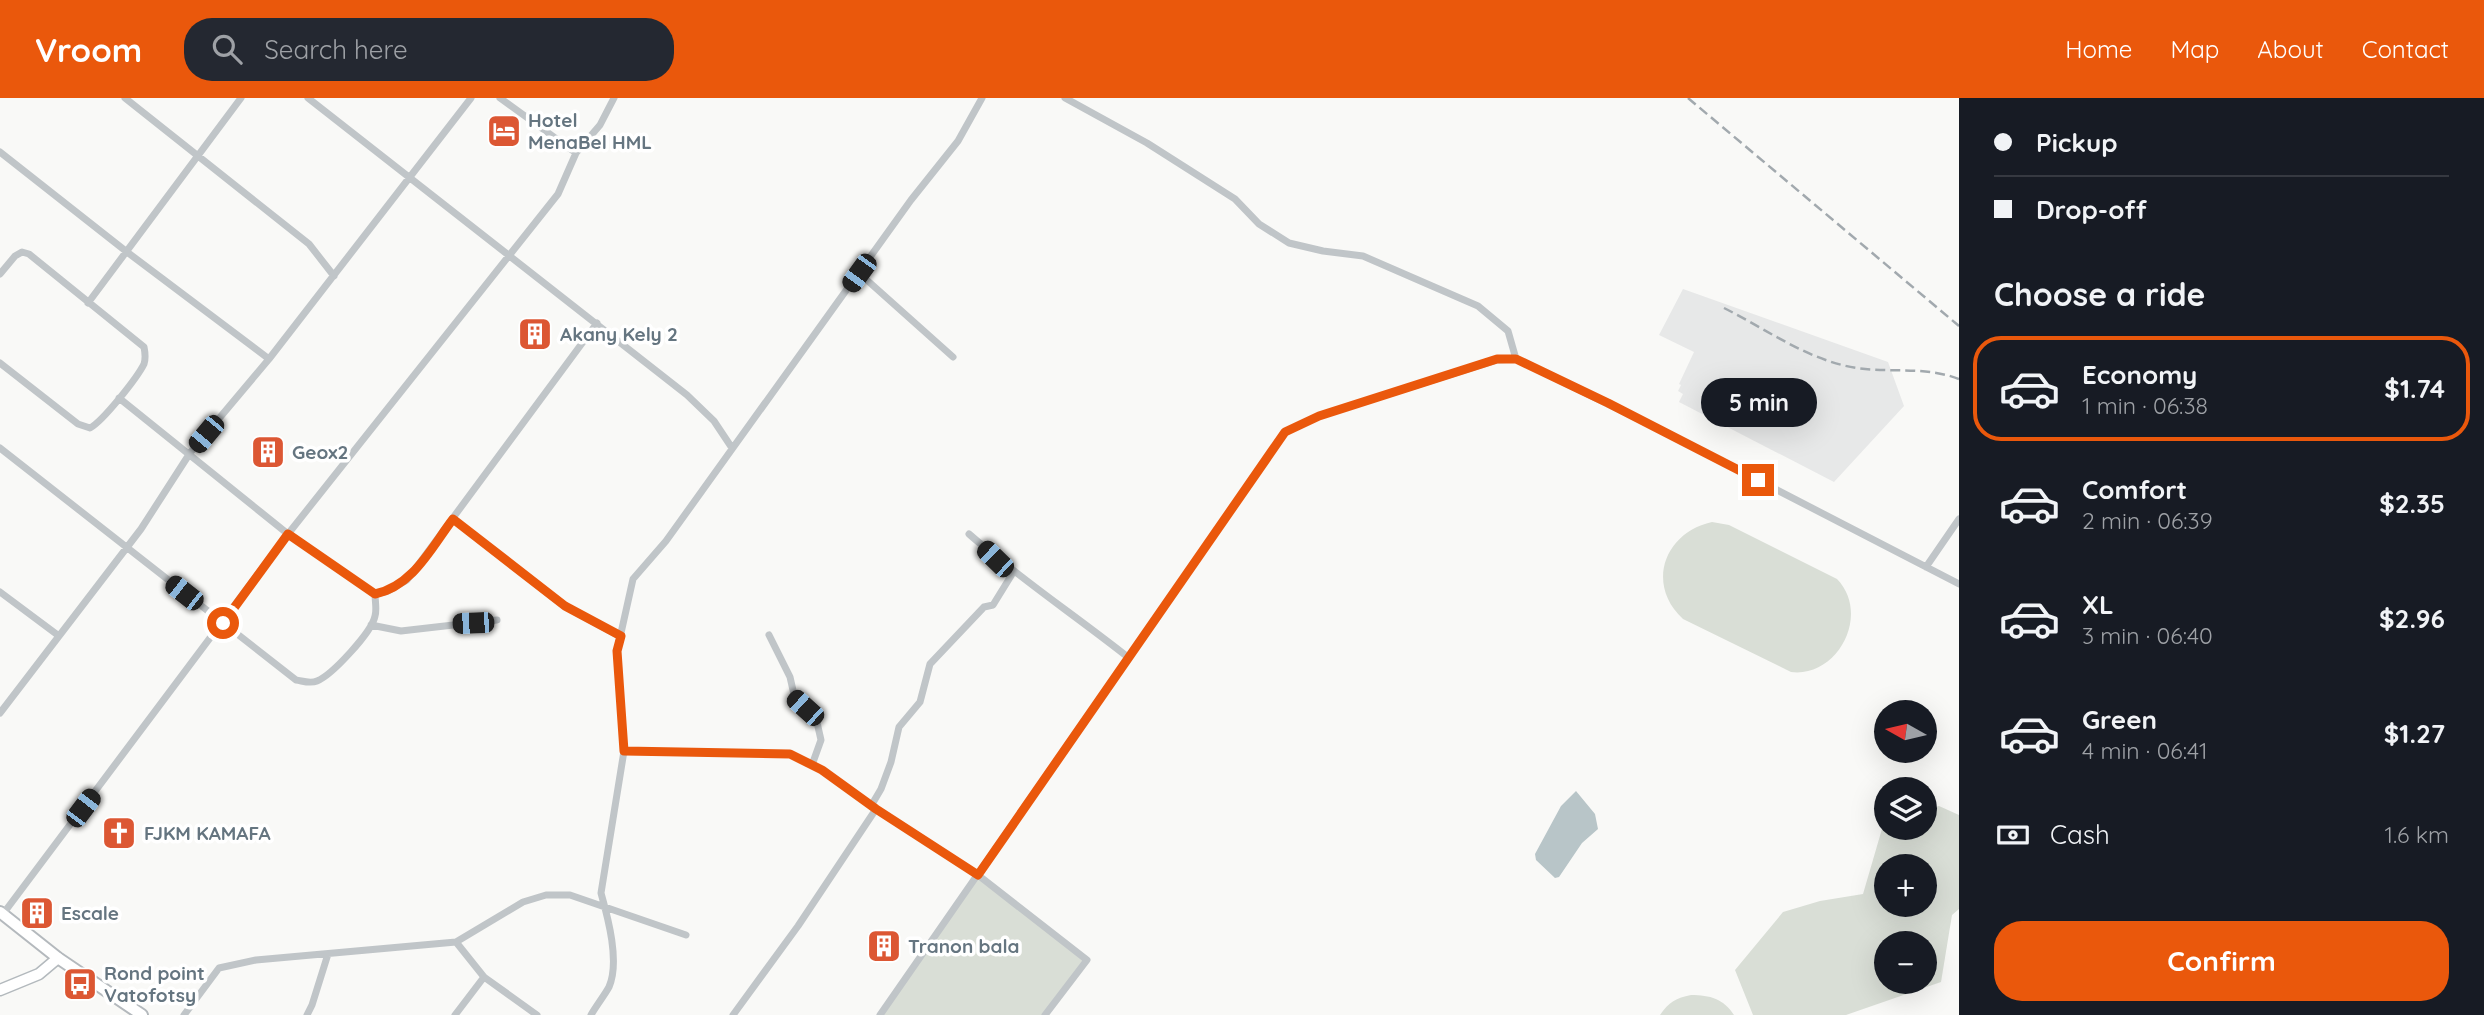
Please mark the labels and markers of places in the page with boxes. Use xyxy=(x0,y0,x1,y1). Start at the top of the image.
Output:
place label: Hotel MenaBel HML xyxy=(528,108,652,154)
hotel icon: Hotel MenaBel HML xyxy=(485,112,523,150)
building icon: Akany Kely 2 xyxy=(516,315,554,353)
place label: Akany Kely 2 xyxy=(560,322,678,346)
building icon: Geox2 xyxy=(249,433,287,471)
place label: Geox2 xyxy=(292,440,348,464)
church icon: FJKM KAMAFA xyxy=(100,814,138,852)
place label: FJKM KAMAFA xyxy=(144,821,271,845)
building icon: Escale xyxy=(18,894,56,932)
place label: Escale xyxy=(61,901,119,925)
building icon: Tranon bala xyxy=(865,927,903,965)
place label: Tranon bala xyxy=(908,934,1019,958)
place label: Rond point Vatofotsy xyxy=(104,961,205,1007)
bus stop icon: Rond point Vatofotsy xyxy=(61,965,99,1003)

